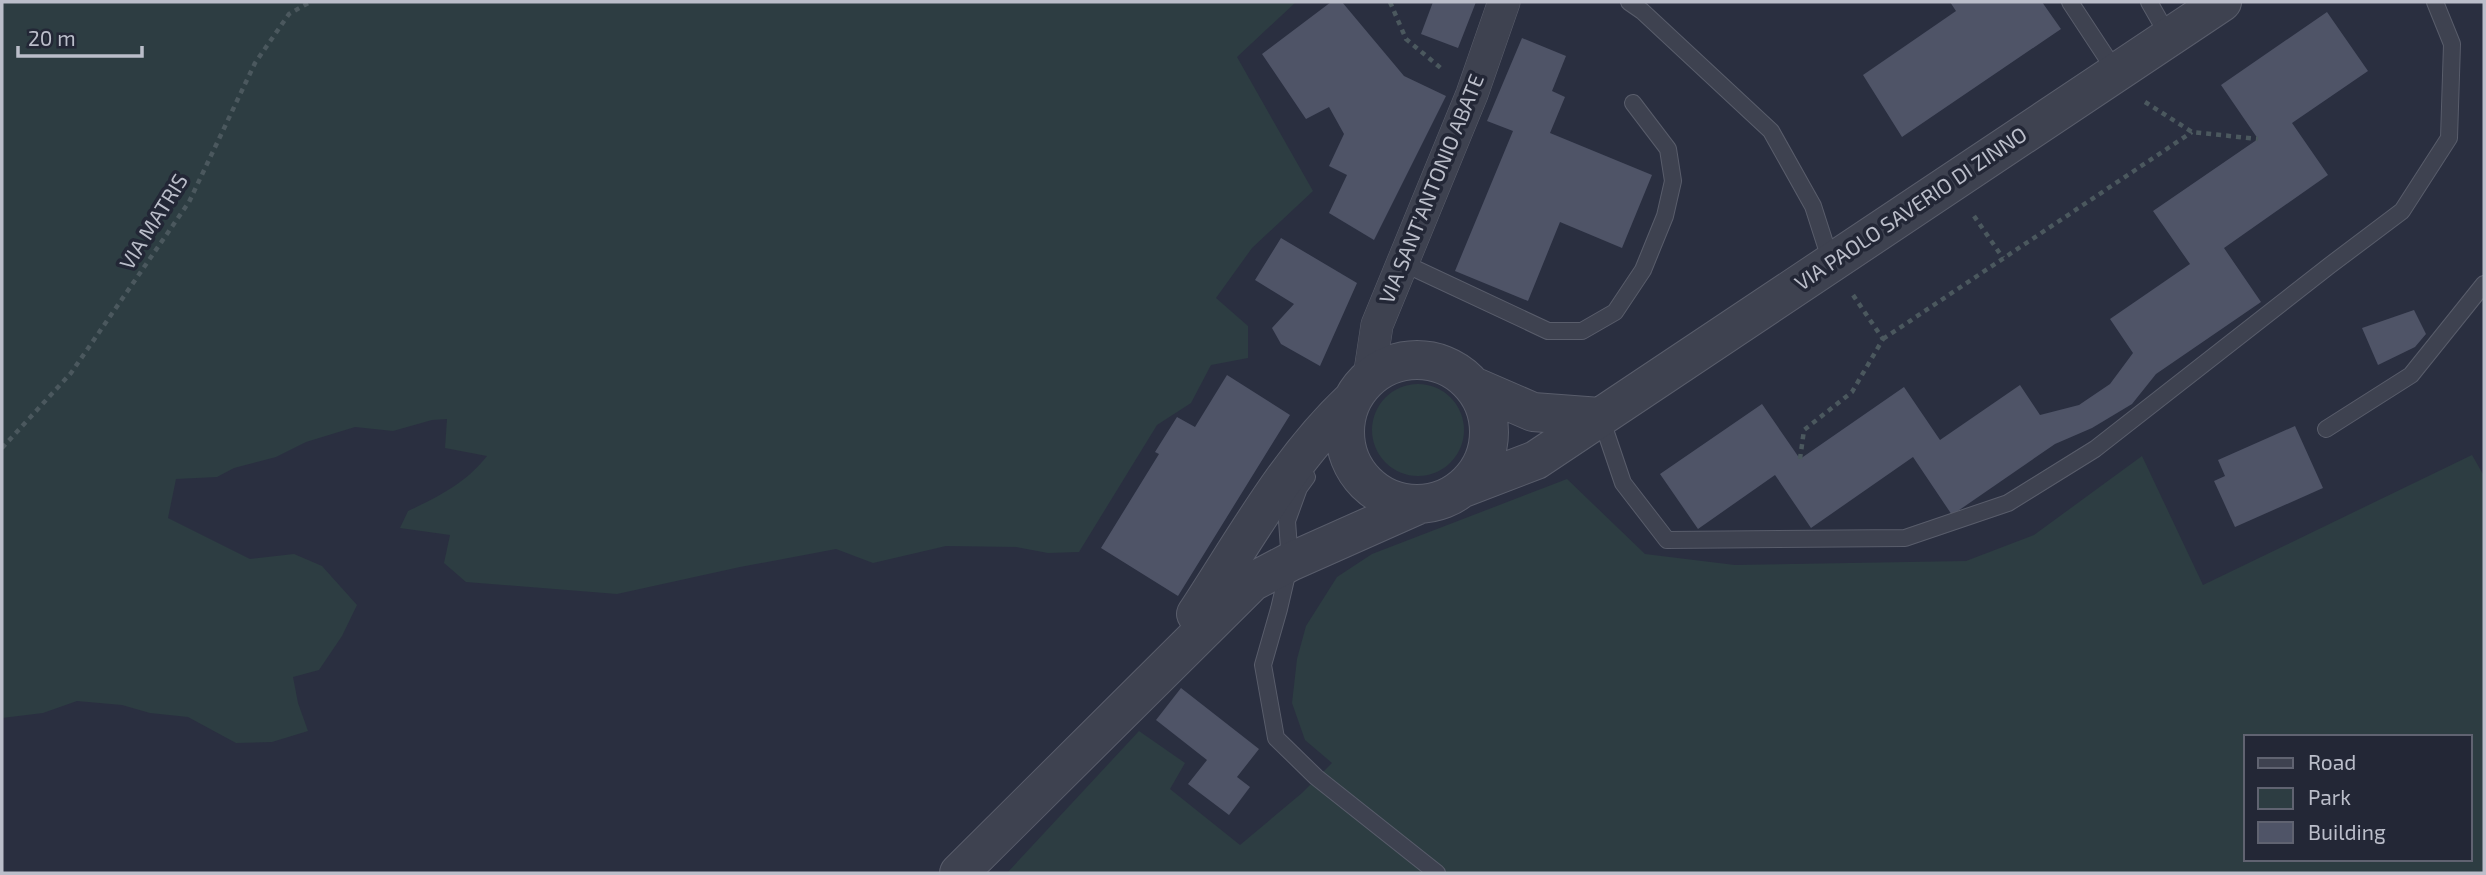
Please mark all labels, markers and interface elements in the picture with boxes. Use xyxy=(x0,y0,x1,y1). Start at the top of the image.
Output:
scale bar xyxy=(18,14,142,58)
text: 20 m xyxy=(28,25,76,50)
street label: VIA SANT'ANTONIO ABATE xyxy=(1373,70,1488,307)
street label: VIA PAOLO SAVERIO DI ZINNO xyxy=(1789,121,2031,295)
street label: VIA MATRIS xyxy=(113,169,192,274)
legend xyxy=(2244,735,2472,861)
text: Road xyxy=(2308,749,2356,774)
text: Park xyxy=(2308,784,2351,809)
text: Building xyxy=(2308,819,2386,844)

